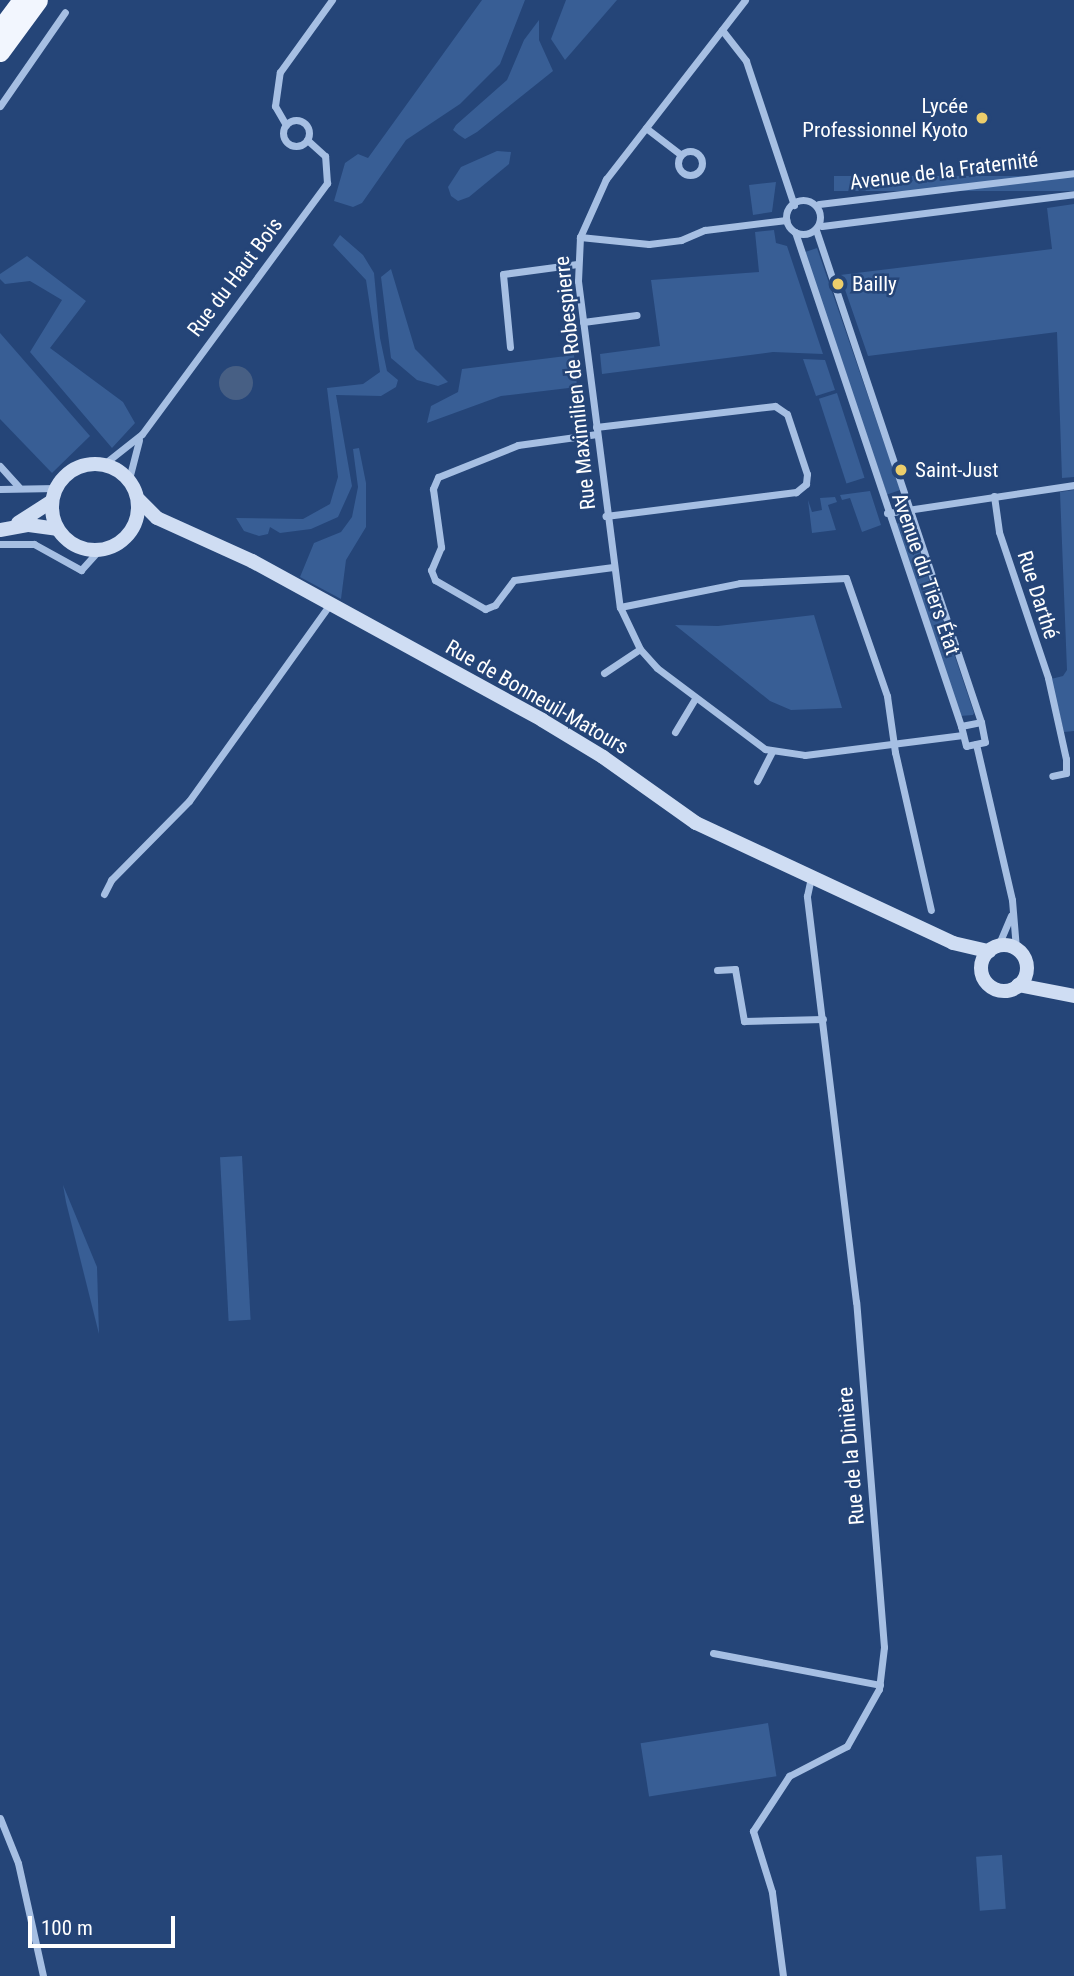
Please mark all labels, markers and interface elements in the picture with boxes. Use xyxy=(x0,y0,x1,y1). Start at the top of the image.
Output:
place label: Lycée Professionnel Kyoto xyxy=(802,93,968,143)
marker: Lycée Professionnel Kyoto xyxy=(974,110,990,126)
street label: Avenue de la Fraternité xyxy=(848,147,1040,195)
street label: Rue du Haut Bois xyxy=(182,213,288,341)
street label: Rue Maximilien de Robespierre xyxy=(549,255,601,511)
place label: Bailly xyxy=(852,271,897,297)
marker: Bailly xyxy=(830,276,846,292)
place label: Saint-Just xyxy=(915,457,998,483)
marker: Saint-Just xyxy=(893,462,909,478)
street label: Avenue du Tiers État xyxy=(886,490,966,658)
street label: Rue Darthé xyxy=(1012,548,1064,642)
street label: Rue de Bonneuil-Matours xyxy=(441,634,633,760)
street label: Rue de la Dinière xyxy=(832,1386,870,1526)
scale bar xyxy=(32,1902,178,1946)
text: 100 m xyxy=(41,1916,93,1940)

